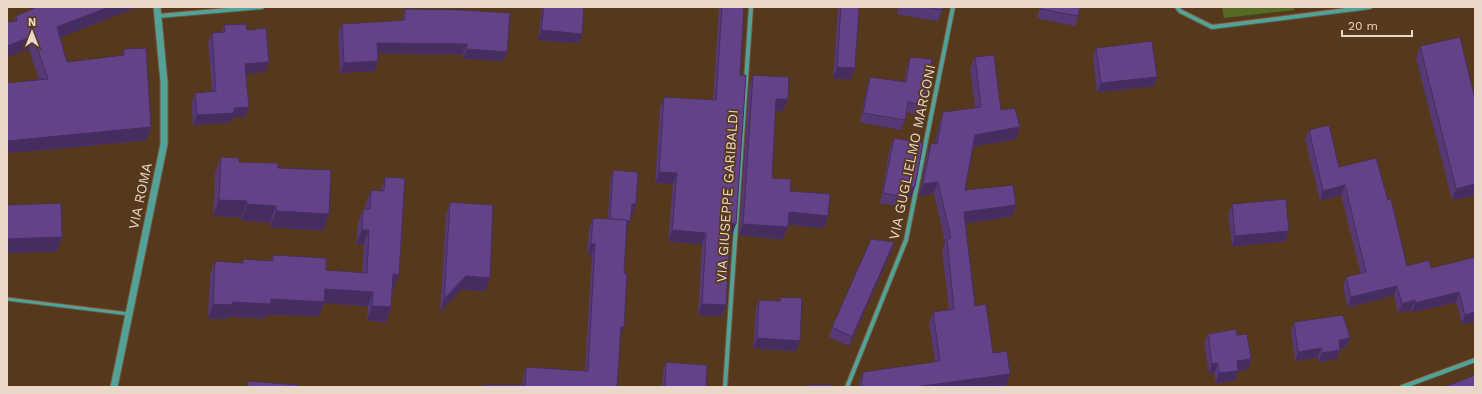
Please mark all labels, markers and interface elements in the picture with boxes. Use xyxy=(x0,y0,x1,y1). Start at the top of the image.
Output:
north arrow xyxy=(12,12,52,52)
scale bar xyxy=(1342,12,1412,38)
text: N xyxy=(28,16,36,29)
text: 20 m xyxy=(1348,19,1378,33)
street label: VIA GUGLIELMO MARCONI xyxy=(886,63,938,241)
street label: VIA GIUSEPPE GARIBALDI xyxy=(713,109,741,283)
street label: VIA ROMA xyxy=(125,161,155,231)

